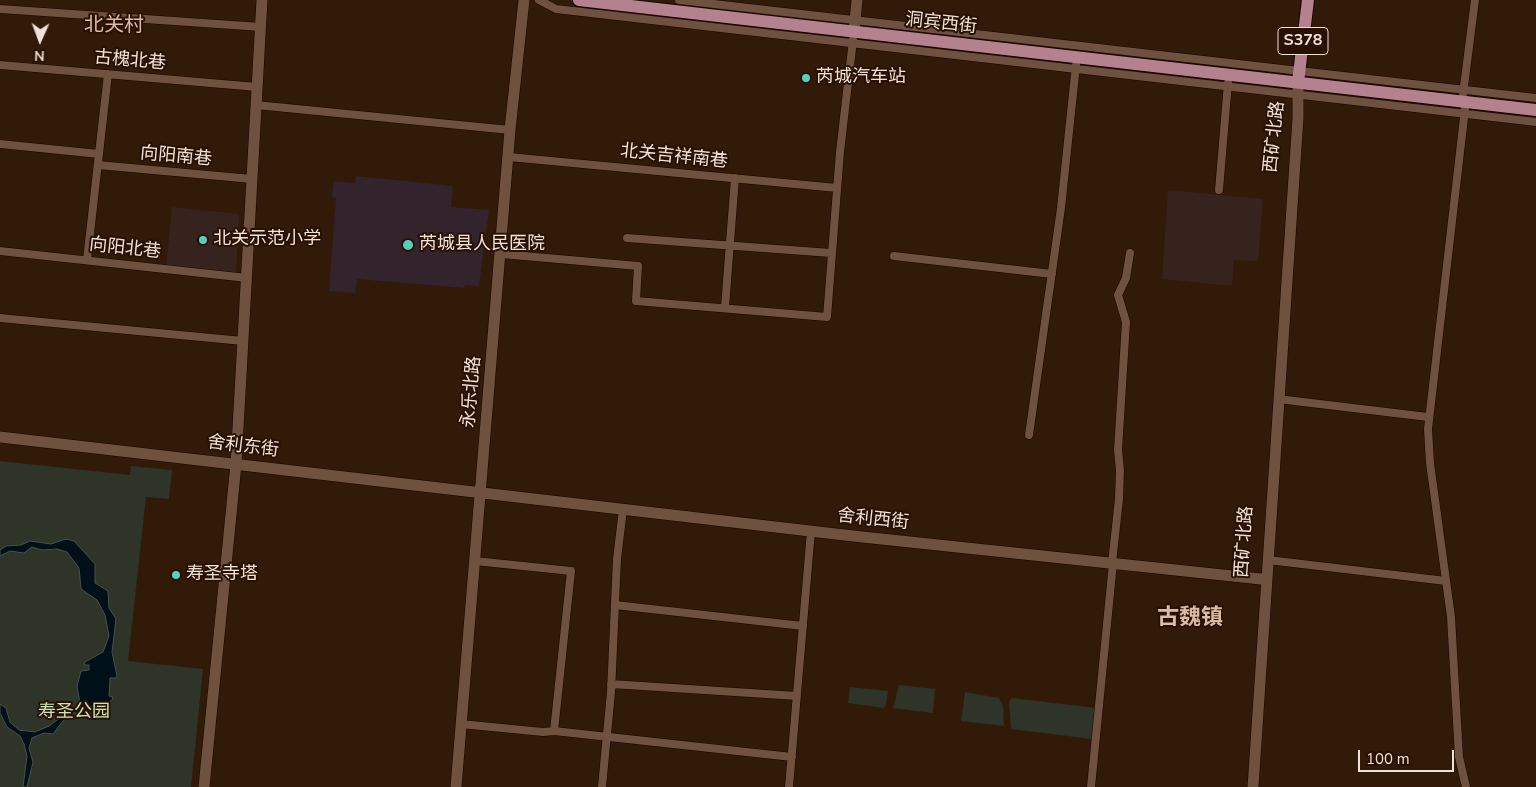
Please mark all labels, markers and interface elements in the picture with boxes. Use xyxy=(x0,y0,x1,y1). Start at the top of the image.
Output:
street label: 洞宾西街 xyxy=(904,9,978,39)
district label: 北关村 xyxy=(84,14,144,38)
north arrow xyxy=(15,15,65,65)
road number: S378 xyxy=(1278,27,1328,54)
text: N xyxy=(34,46,45,65)
street label: 古槐北巷 xyxy=(93,47,167,75)
place label: 芮城汽车站 xyxy=(816,67,906,89)
marker: 芮城汽车站 xyxy=(800,72,812,84)
street label: 西矿北路 xyxy=(1260,100,1290,174)
street label: 北关吉祥南巷 xyxy=(619,141,729,173)
street label: 向阳南巷 xyxy=(139,143,213,171)
place label: 北关示范小学 xyxy=(213,229,321,251)
street label: 向阳北巷 xyxy=(88,234,162,264)
marker: 北关示范小学 xyxy=(197,234,209,246)
place label: 芮城县人民医院 xyxy=(419,234,545,256)
marker: 芮城县人民医院 xyxy=(401,238,415,252)
street label: 永乐北路 xyxy=(458,355,486,429)
street label: 舍利东街 xyxy=(206,432,280,462)
street label: 舍利西街 xyxy=(836,505,910,535)
street label: 西矿北路 xyxy=(1232,505,1258,579)
place label: 寿圣寺塔 xyxy=(186,564,258,586)
marker: 寿圣寺塔 xyxy=(170,569,182,581)
district label: 古魏镇 xyxy=(1157,606,1223,632)
park label: 寿圣公园 xyxy=(38,702,110,724)
scale bar xyxy=(1361,740,1457,772)
text: 100 m xyxy=(1366,749,1410,769)

